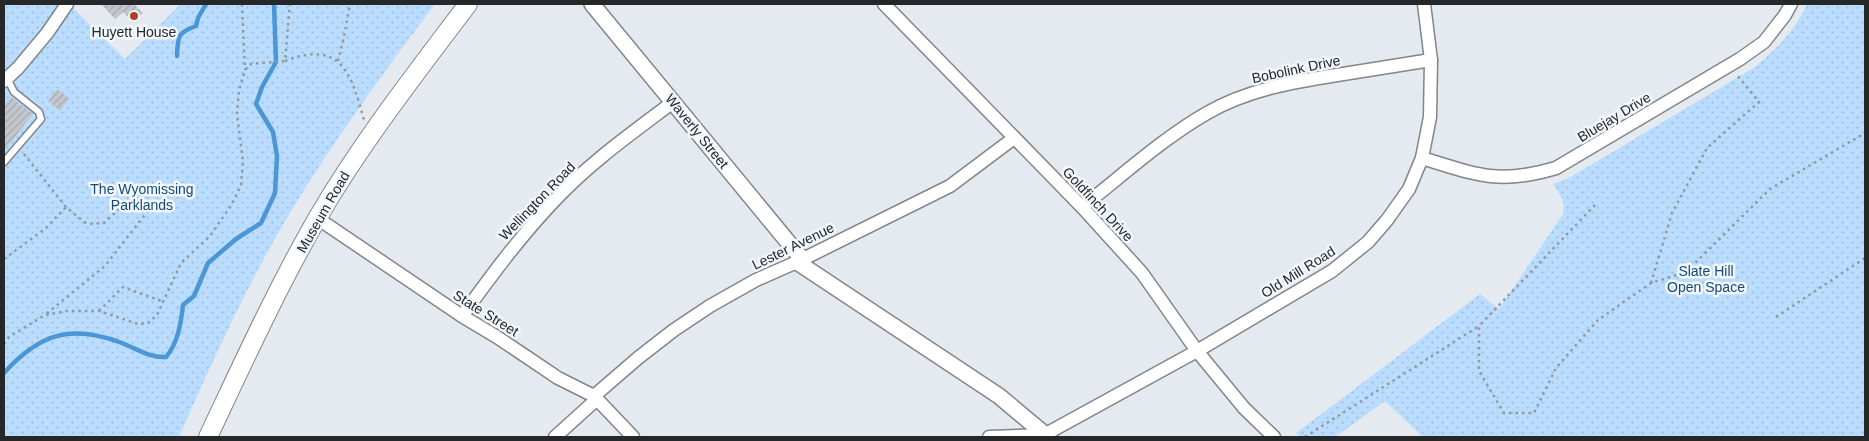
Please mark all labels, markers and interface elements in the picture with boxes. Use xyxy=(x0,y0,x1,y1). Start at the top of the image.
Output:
marker: Huyett House xyxy=(128,10,140,22)
place label: Huyett House xyxy=(92,24,177,40)
street label: Bobolink Drive xyxy=(1250,52,1342,86)
street label: Bluejay Drive xyxy=(1575,89,1654,145)
street label: Waverly Street xyxy=(662,90,732,172)
street label: Wellington Road xyxy=(496,159,578,243)
street label: Goldfinch Drive xyxy=(1060,164,1137,245)
street label: Museum Road xyxy=(293,169,353,255)
park label: The Wyomissing Parklands xyxy=(90,181,194,213)
street label: Lester Avenue xyxy=(749,219,837,273)
street label: Old Mill Road xyxy=(1258,243,1338,301)
park label: Slate Hill Open Space xyxy=(1667,263,1745,295)
street label: State Street xyxy=(450,287,522,339)

